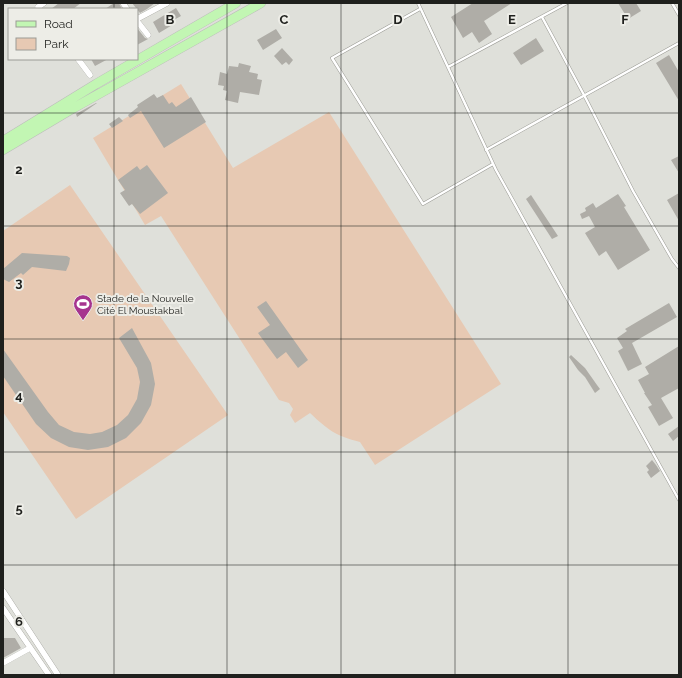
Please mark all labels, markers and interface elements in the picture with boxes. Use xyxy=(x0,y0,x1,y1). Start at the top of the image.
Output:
legend xyxy=(8,8,138,60)
text: B xyxy=(166,12,175,27)
text: C xyxy=(280,12,289,27)
text: D xyxy=(393,12,403,27)
text: E xyxy=(508,12,516,27)
text: F xyxy=(621,12,629,27)
text: Road xyxy=(44,17,73,31)
text: Park xyxy=(44,37,69,51)
text: 2 xyxy=(15,162,23,177)
text: 3 xyxy=(15,275,23,290)
sports icon: Stade de la Nouvelle Cité El Moustakbal xyxy=(72,293,94,321)
place label: Stade de la Nouvelle Cité El Moustakbal xyxy=(97,293,194,316)
text: 4 xyxy=(15,388,23,403)
text: 5 xyxy=(15,501,23,516)
text: 6 xyxy=(15,614,23,629)

